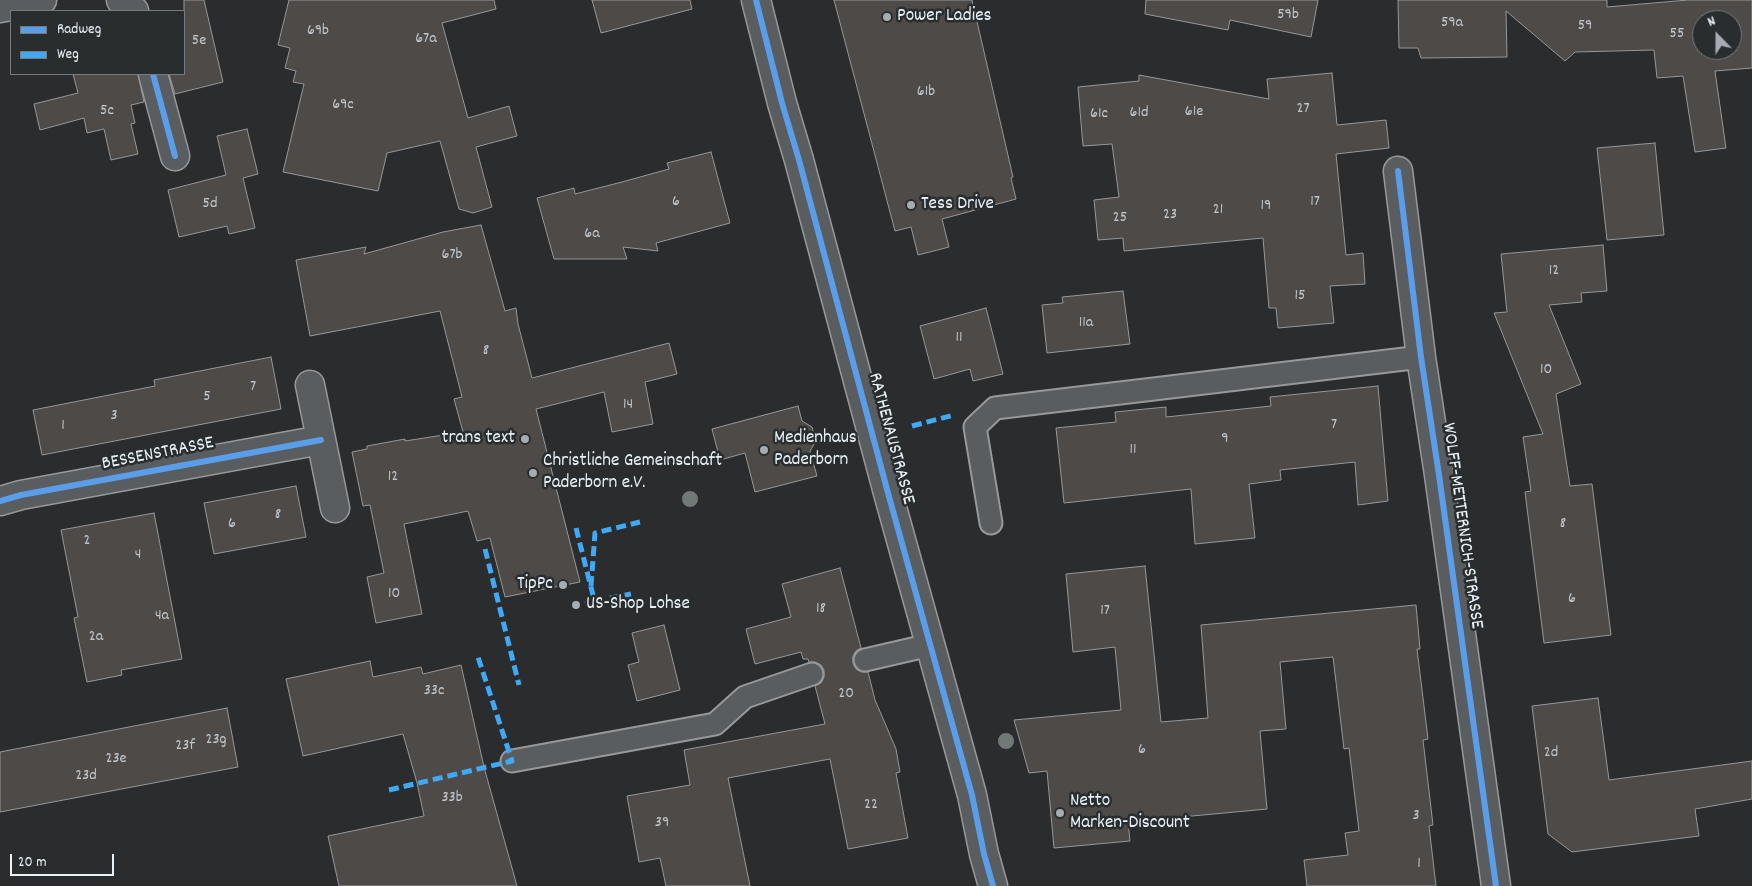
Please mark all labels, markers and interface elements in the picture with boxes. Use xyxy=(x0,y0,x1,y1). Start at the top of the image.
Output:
place label: Power Ladies xyxy=(897,6,992,28)
house number: 59b xyxy=(1277,6,1299,26)
legend xyxy=(10,10,185,75)
north arrow xyxy=(1692,10,1742,60)
marker: Power Ladies xyxy=(881,11,893,23)
text: N xyxy=(1705,11,1719,33)
house number: 59a xyxy=(1441,14,1463,34)
house number: 59 xyxy=(1578,17,1592,37)
text: Radweg xyxy=(57,19,101,41)
house number: 69b xyxy=(307,22,329,42)
house number: 55 xyxy=(1670,25,1684,45)
house number: 67a xyxy=(415,30,437,50)
house number: 5e xyxy=(192,32,206,52)
text: Weg xyxy=(57,44,79,66)
house number: 61b xyxy=(917,83,935,103)
house number: 69c xyxy=(332,96,354,116)
house number: 27 xyxy=(1296,100,1310,120)
house number: 5c xyxy=(100,102,114,122)
house number: 61e xyxy=(1185,103,1203,123)
house number: 61d xyxy=(1130,104,1148,124)
house number: 61c xyxy=(1090,105,1108,125)
house number: 6 xyxy=(672,193,680,213)
house number: 17 xyxy=(1310,193,1320,213)
place label: Tess Drive xyxy=(921,194,994,216)
house number: 5d xyxy=(203,195,217,215)
house number: 19 xyxy=(1261,197,1271,217)
marker: Tess Drive xyxy=(905,199,917,211)
house number: 21 xyxy=(1213,201,1223,221)
house number: 23 xyxy=(1163,206,1177,226)
house number: 25 xyxy=(1113,209,1127,229)
house number: 6a xyxy=(584,225,600,245)
house number: 67b xyxy=(442,246,462,266)
house number: 12 xyxy=(1549,262,1559,282)
house number: 15 xyxy=(1295,287,1305,307)
house number: 11a xyxy=(1079,314,1093,334)
house number: 11 xyxy=(955,329,963,349)
house number: 8 xyxy=(483,342,489,362)
house number: 10 xyxy=(1540,361,1552,381)
street label: RATHENAUSTRASSE xyxy=(861,371,919,507)
house number: 7 xyxy=(250,378,256,398)
house number: 5 xyxy=(203,388,211,408)
house number: 14 xyxy=(623,396,633,416)
house number: 3 xyxy=(110,407,118,427)
house number: 7 xyxy=(1331,416,1337,436)
house number: 1 xyxy=(61,417,65,437)
street label: WOLFF-METTERNICH-STRASSE xyxy=(1435,422,1487,630)
place label: trans text xyxy=(441,428,515,450)
place label: Medienhaus Paderborn xyxy=(774,428,857,472)
house number: 9 xyxy=(1221,430,1229,450)
street label: BESSENSTRASSE xyxy=(100,433,216,477)
marker: trans text xyxy=(519,433,531,445)
house number: 11 xyxy=(1129,441,1137,461)
marker: Medienhaus Paderborn xyxy=(758,444,770,456)
place label: Christliche Gemeinschaft Paderborn e.V. xyxy=(543,451,722,495)
marker: Christliche Gemeinschaft Paderborn e.V. xyxy=(527,467,539,479)
house number: 12 xyxy=(388,468,398,488)
house number: 8 xyxy=(275,506,281,526)
house number: 6 xyxy=(228,515,236,535)
house number: 8 xyxy=(1560,515,1566,535)
house number: 2 xyxy=(84,532,90,552)
house number: 4 xyxy=(135,546,141,566)
place label: TipPc xyxy=(517,574,553,596)
marker: TipPc xyxy=(557,579,569,591)
house number: 10 xyxy=(388,585,400,605)
house number: 6 xyxy=(1568,590,1576,610)
place label: US-Shop Lohse xyxy=(586,594,690,616)
marker: US-Shop Lohse xyxy=(570,599,582,611)
house number: 18 xyxy=(816,600,826,620)
house number: 17 xyxy=(1100,602,1110,622)
house number: 4a xyxy=(155,607,169,627)
house number: 2a xyxy=(89,628,103,648)
house number: 33c xyxy=(424,682,444,702)
house number: 20 xyxy=(838,685,854,705)
house number: 23g xyxy=(205,731,227,751)
house number: 23f xyxy=(175,737,195,757)
house number: 6 xyxy=(1138,741,1146,761)
house number: 2d xyxy=(1544,744,1558,764)
house number: 23e xyxy=(105,750,127,770)
house number: 23d xyxy=(75,767,97,787)
house number: 33b xyxy=(441,789,463,809)
place label: Netto Marken-Discount xyxy=(1070,791,1190,835)
house number: 22 xyxy=(864,796,878,816)
marker: Netto Marken-Discount xyxy=(1054,807,1066,819)
house number: 3 xyxy=(1412,807,1420,827)
house number: 39 xyxy=(655,814,669,834)
scale bar xyxy=(12,844,116,876)
text: 20 m xyxy=(18,852,46,874)
house number: 1 xyxy=(1417,855,1421,875)

